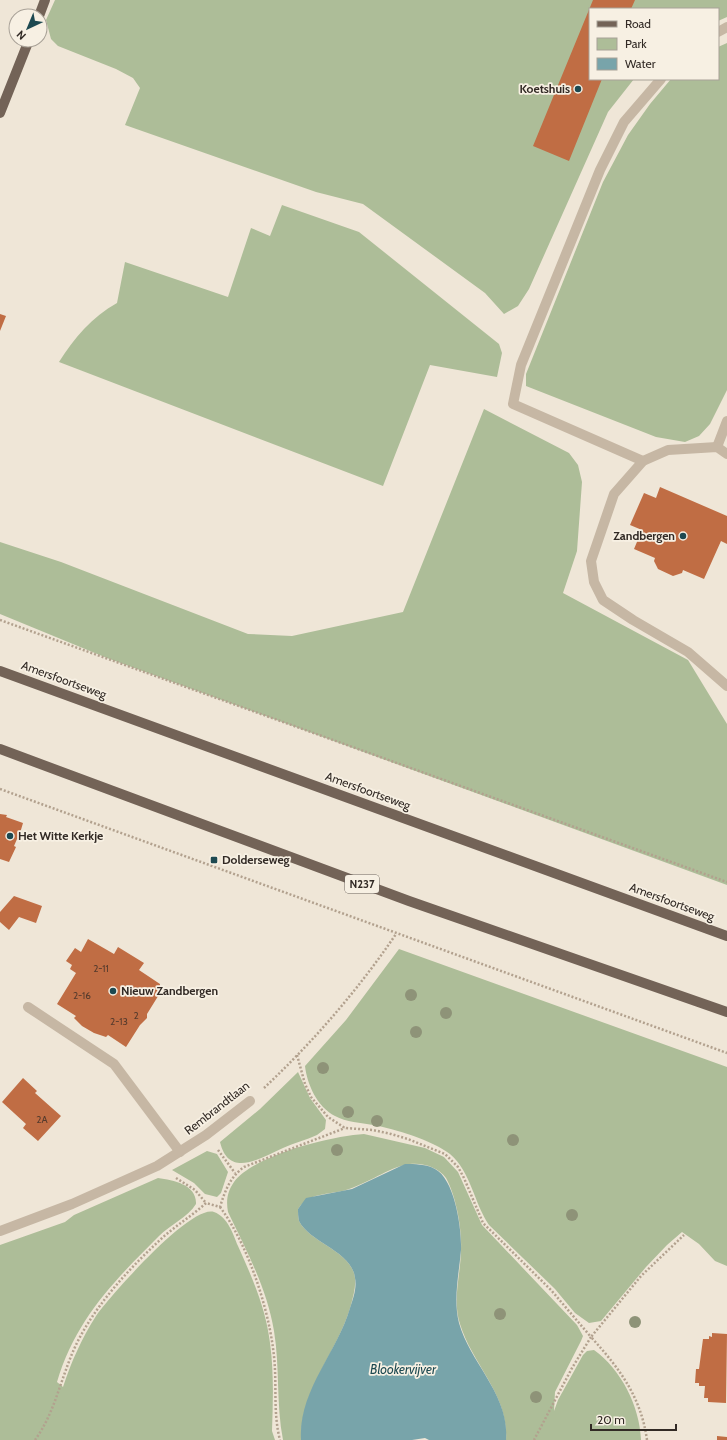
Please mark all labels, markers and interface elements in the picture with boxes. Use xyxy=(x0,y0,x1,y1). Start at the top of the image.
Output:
north arrow xyxy=(8,8,48,48)
legend xyxy=(589,8,719,80)
text: Road xyxy=(625,16,651,31)
text: N xyxy=(13,27,29,43)
text: Park xyxy=(625,36,647,51)
text: Water xyxy=(625,56,656,71)
place label: Koetshuis xyxy=(520,81,570,96)
marker: Koetshuis xyxy=(573,84,583,94)
place label: Zandbergen xyxy=(613,528,675,543)
marker: Zandbergen xyxy=(678,531,688,541)
street label: Amersfoortseweg xyxy=(20,657,110,702)
street label: Amersfoortseweg xyxy=(324,768,414,813)
place label: Het Witte Kerkje xyxy=(18,828,103,843)
marker: Het Witte Kerkje xyxy=(5,831,15,841)
place label: Dolderseweg xyxy=(222,852,290,867)
marker: Dolderseweg xyxy=(209,855,219,865)
road number: N237 xyxy=(345,875,379,893)
street label: Amersfoortseweg xyxy=(628,879,718,924)
house number: 2-11 xyxy=(93,962,109,975)
place label: Nieuw Zandbergen xyxy=(121,983,218,998)
marker: Nieuw Zandbergen xyxy=(108,986,118,996)
house number: 2-16 xyxy=(73,989,91,1002)
house number: 2 xyxy=(133,1009,139,1022)
house number: 2-13 xyxy=(110,1015,128,1028)
street label: Rembrandtlaan xyxy=(181,1077,252,1138)
house number: 2A xyxy=(36,1113,49,1126)
water label: Blookervijver xyxy=(370,1361,437,1378)
scale bar xyxy=(591,1406,676,1432)
text: 20 m xyxy=(597,1412,625,1427)

